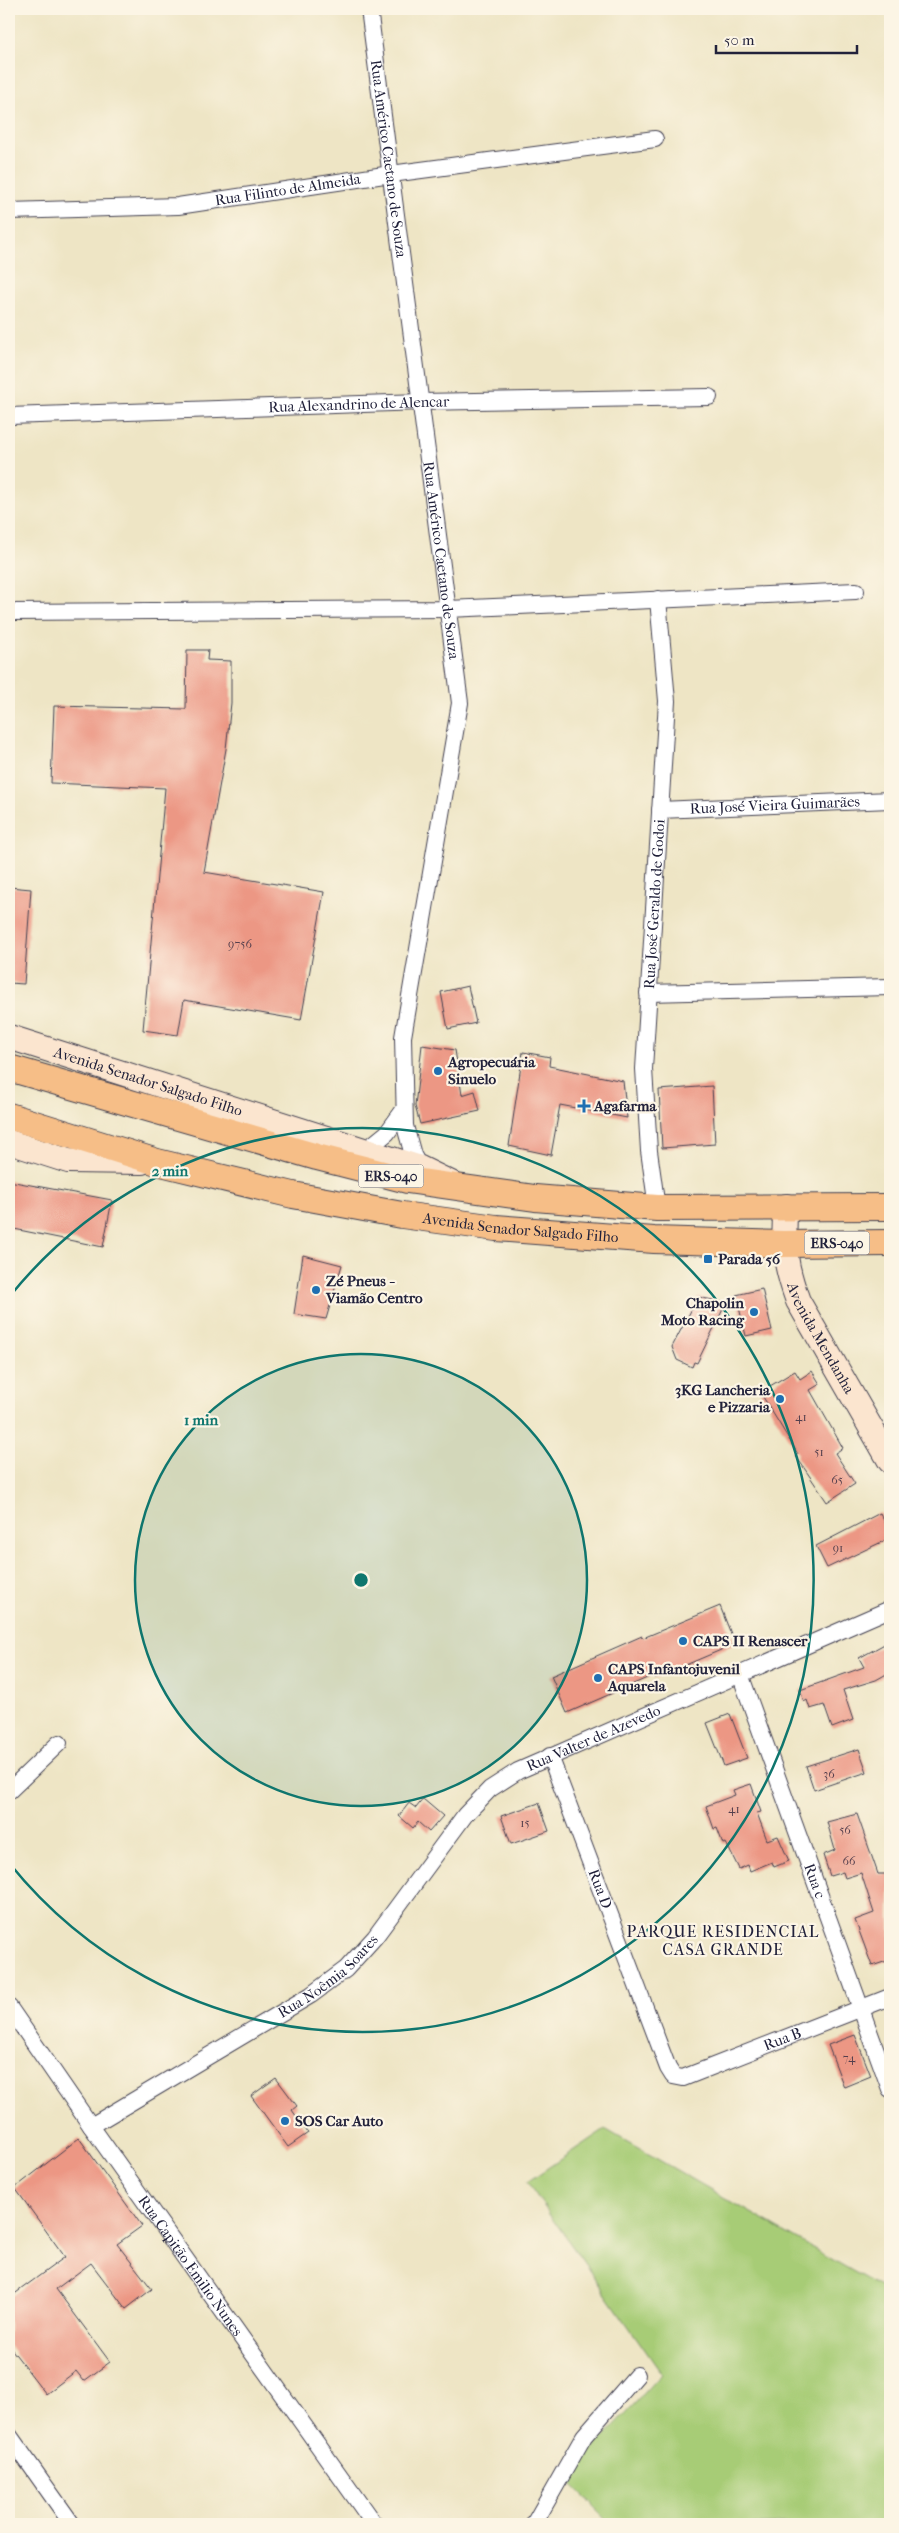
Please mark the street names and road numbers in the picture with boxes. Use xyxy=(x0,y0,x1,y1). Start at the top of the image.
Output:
street label: Rua Américo Caetano de Souza xyxy=(367,59,411,260)
street label: Rua Filinto de Almeida xyxy=(214,170,363,209)
street label: Rua Alexandrino de Alencar xyxy=(268,393,450,416)
street label: Rua Américo Caetano de Souza xyxy=(419,460,463,661)
street label: Rua José Vieira Guimarães xyxy=(689,792,861,818)
street label: Rua José Geraldo de Godoi xyxy=(640,818,669,989)
street label: Avenida Senador Salgado Filho xyxy=(51,1043,245,1120)
road number: ERS-040 xyxy=(358,1164,424,1188)
street label: Avenida Senador Salgado Filho xyxy=(420,1209,620,1246)
road number: ERS-040 xyxy=(804,1232,870,1254)
street label: Avenida Mendanha xyxy=(783,1279,859,1398)
street label: Rua Valter de Azevedo xyxy=(524,1701,664,1775)
street label: Rua c xyxy=(800,1861,829,1901)
street label: Rua D xyxy=(585,1867,616,1911)
street label: Rua Noêmia Soares xyxy=(275,1930,382,2022)
street label: Rua B xyxy=(761,2024,804,2055)
street label: Rua Capitão Emilio Nunes xyxy=(134,2192,247,2340)

